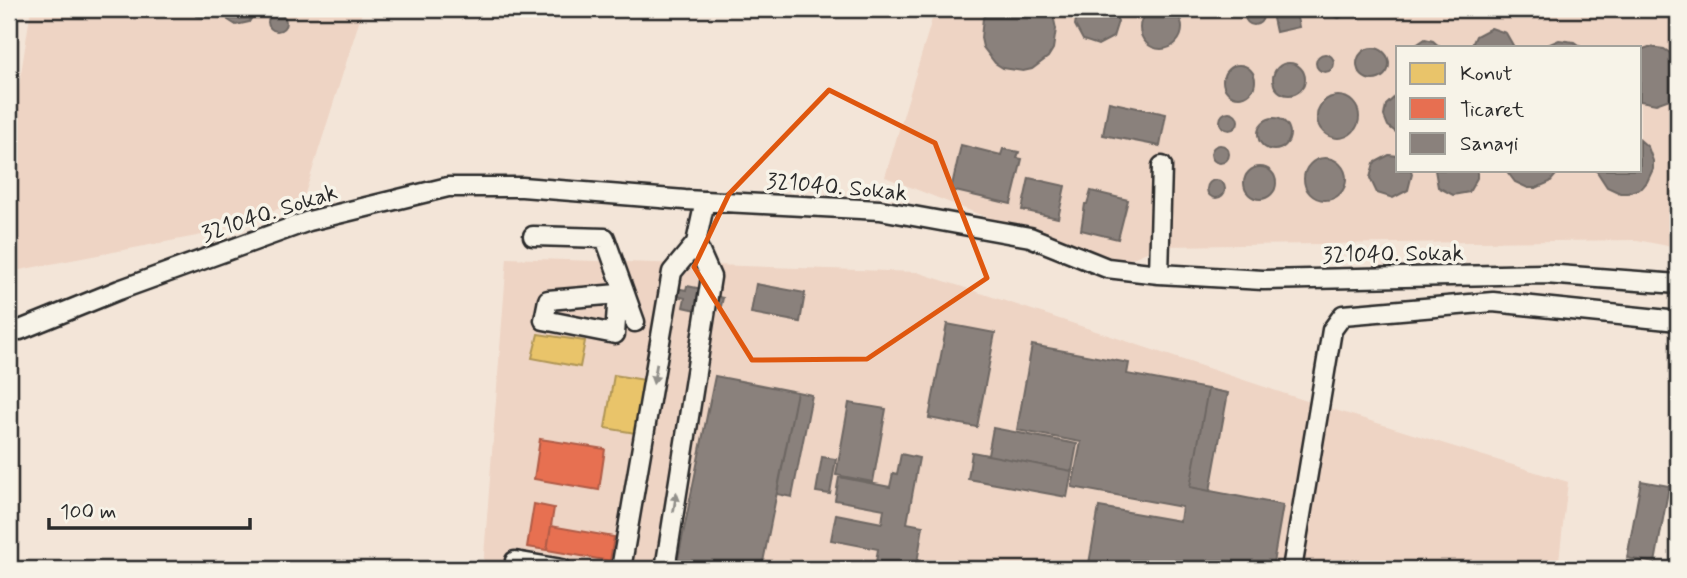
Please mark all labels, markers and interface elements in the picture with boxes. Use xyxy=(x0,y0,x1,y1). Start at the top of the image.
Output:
legend xyxy=(1396,46,1642,172)
text: Konut xyxy=(1460,60,1513,88)
text: Ticaret xyxy=(1460,96,1525,124)
text: Sanayi xyxy=(1460,130,1519,158)
street label: 321040. Sokak xyxy=(765,167,909,209)
street label: 321040. Sokak xyxy=(198,178,341,250)
street label: 321040. Sokak xyxy=(1322,239,1464,271)
one-way arrow xyxy=(649,363,660,385)
scale bar xyxy=(49,487,250,531)
one-way arrow xyxy=(670,491,681,513)
text: 100 m xyxy=(60,498,116,526)

